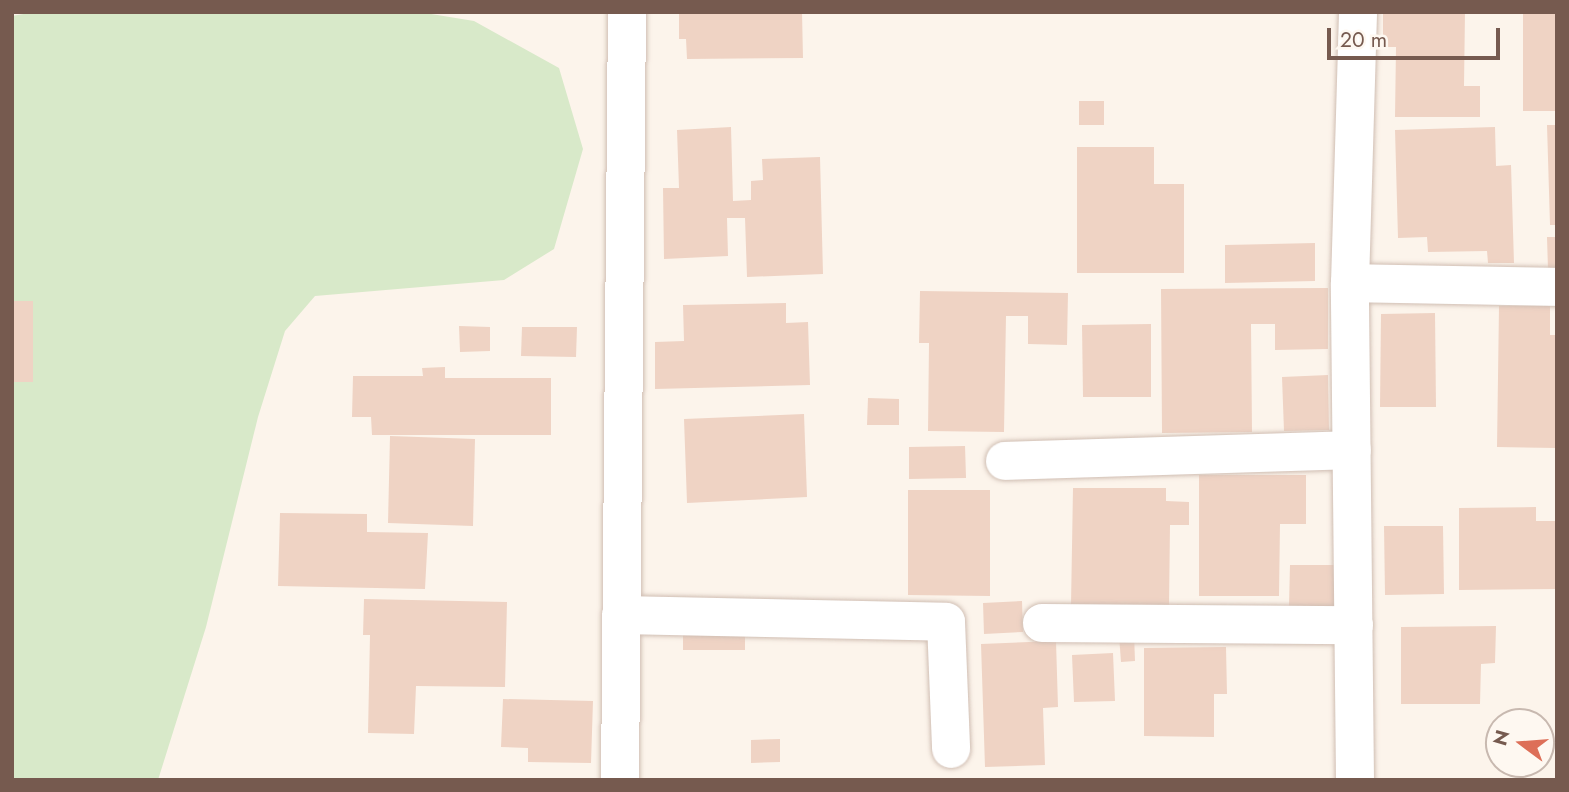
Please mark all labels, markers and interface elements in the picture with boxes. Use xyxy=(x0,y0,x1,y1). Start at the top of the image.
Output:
scale bar xyxy=(1331,14,1504,58)
text: 20 m xyxy=(1340,25,1387,55)
north arrow xyxy=(1485,708,1555,778)
text: N xyxy=(1486,727,1516,749)

